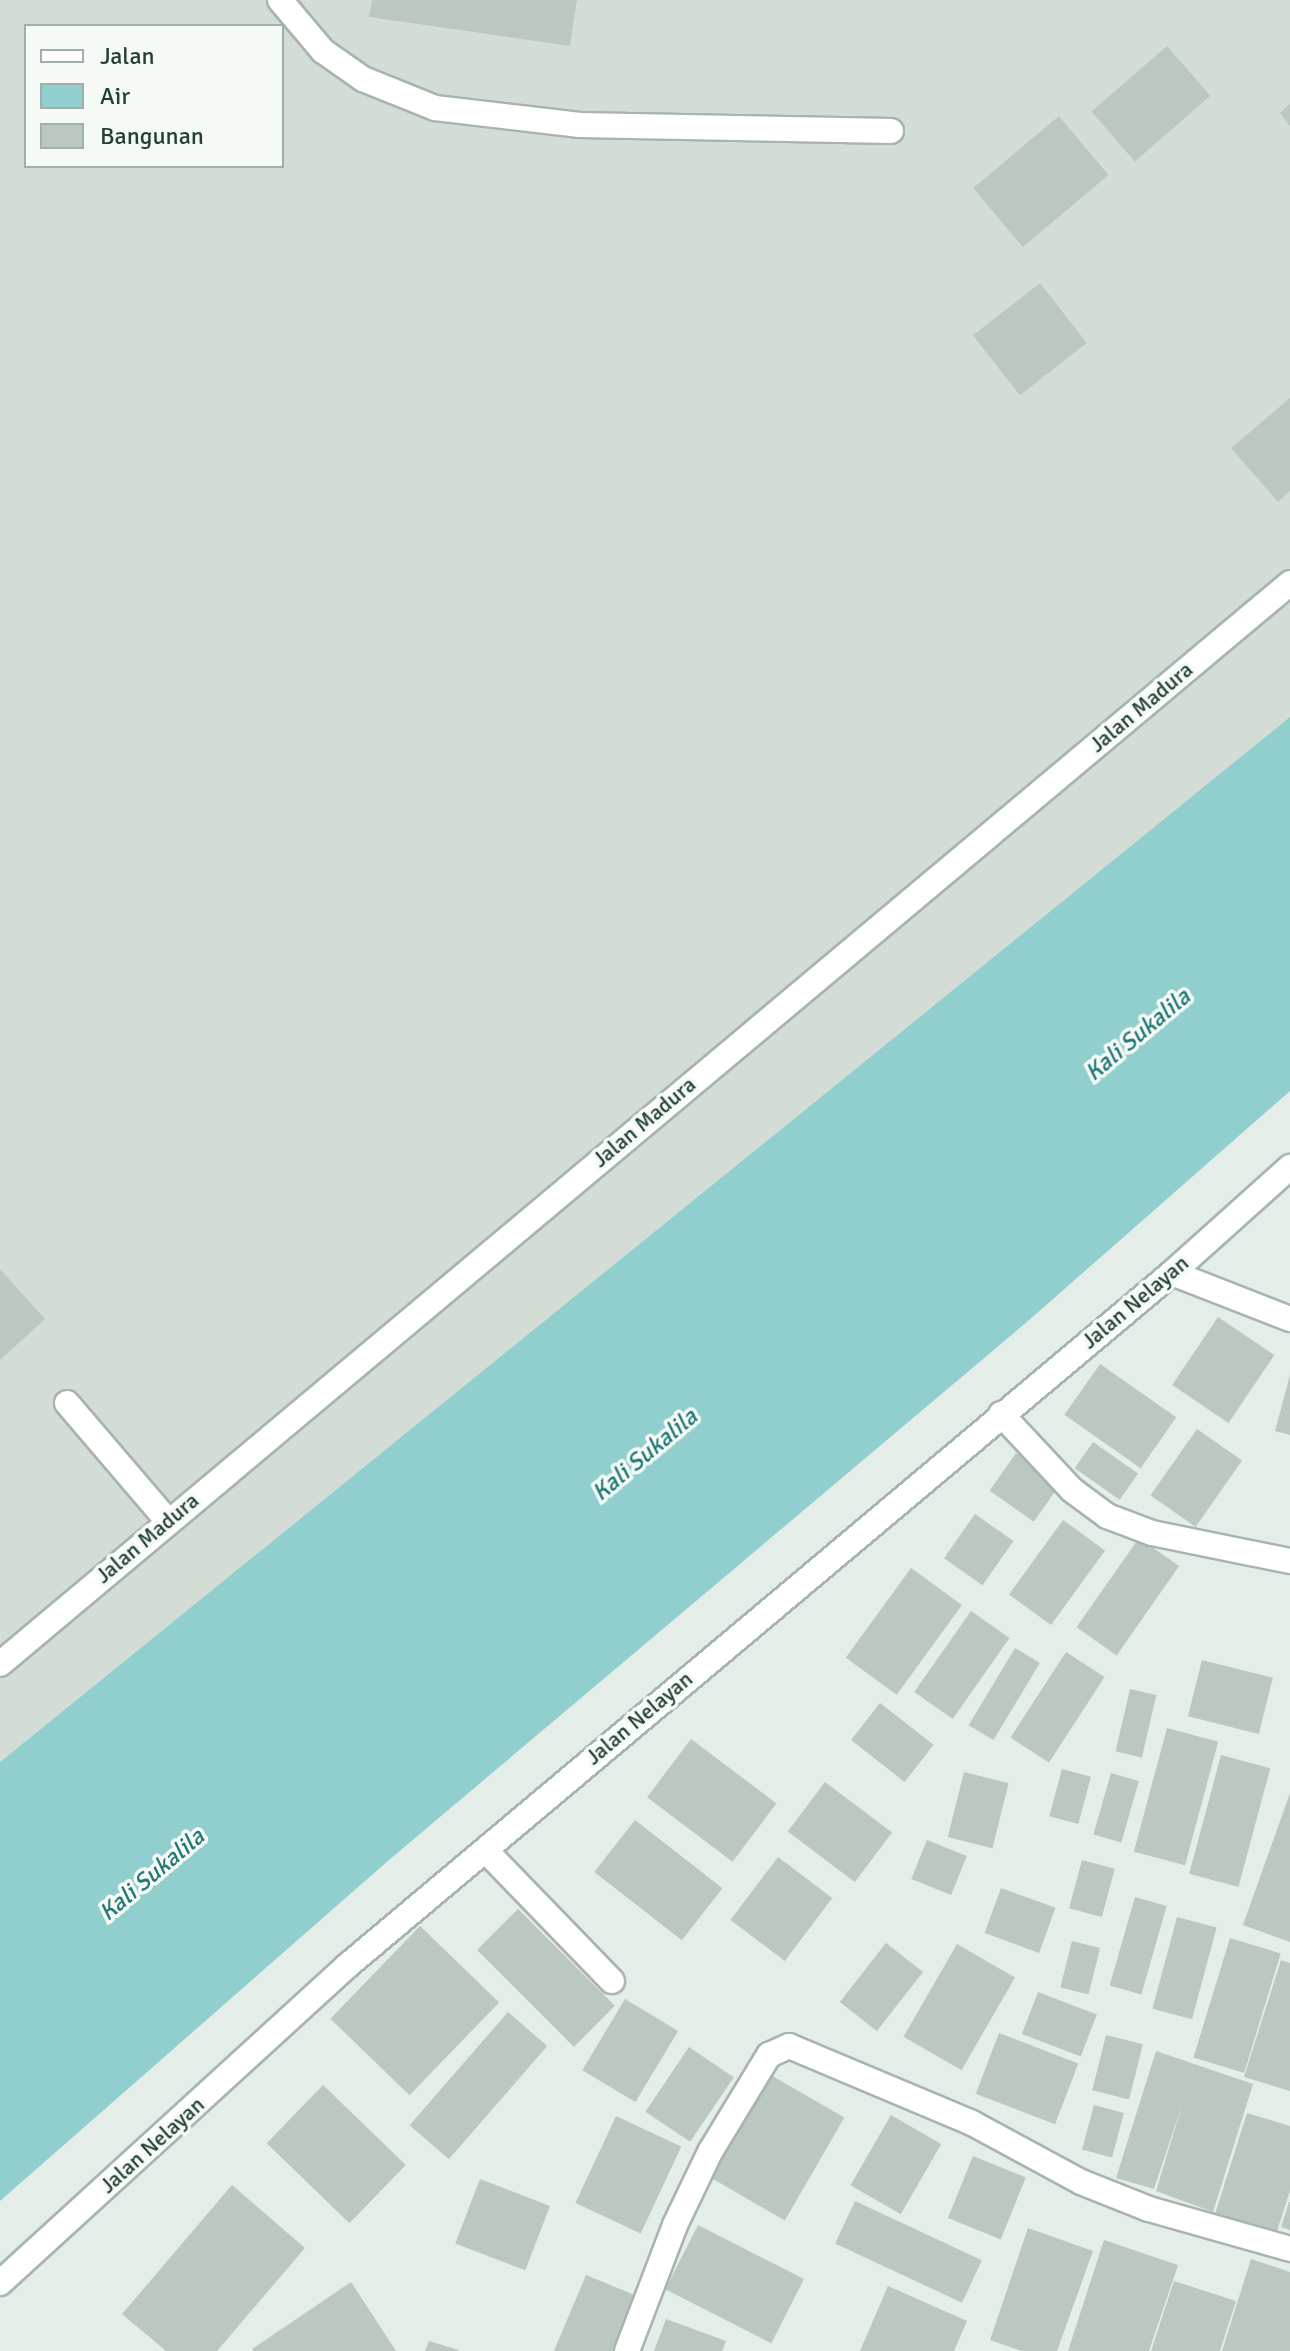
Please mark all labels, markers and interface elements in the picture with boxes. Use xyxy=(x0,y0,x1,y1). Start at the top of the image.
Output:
legend xyxy=(24,24,284,168)
text: Jalan xyxy=(100,41,155,71)
text: Air xyxy=(100,81,130,111)
text: Bangunan xyxy=(100,121,204,151)
street label: Jalan Madura xyxy=(1084,656,1198,758)
water label: Kali Sukalila xyxy=(1080,983,1196,1087)
street label: Jalan Madura xyxy=(587,1071,701,1173)
street label: Jalan Nelayan xyxy=(1076,1250,1194,1354)
water label: Kali Sukalila xyxy=(587,1403,703,1507)
street label: Jalan Madura xyxy=(90,1487,204,1589)
street label: Jalan Nelayan xyxy=(580,1666,698,1770)
water label: Kali Sukalila xyxy=(94,1823,210,1927)
street label: Jalan Nelayan xyxy=(94,2091,210,2199)

